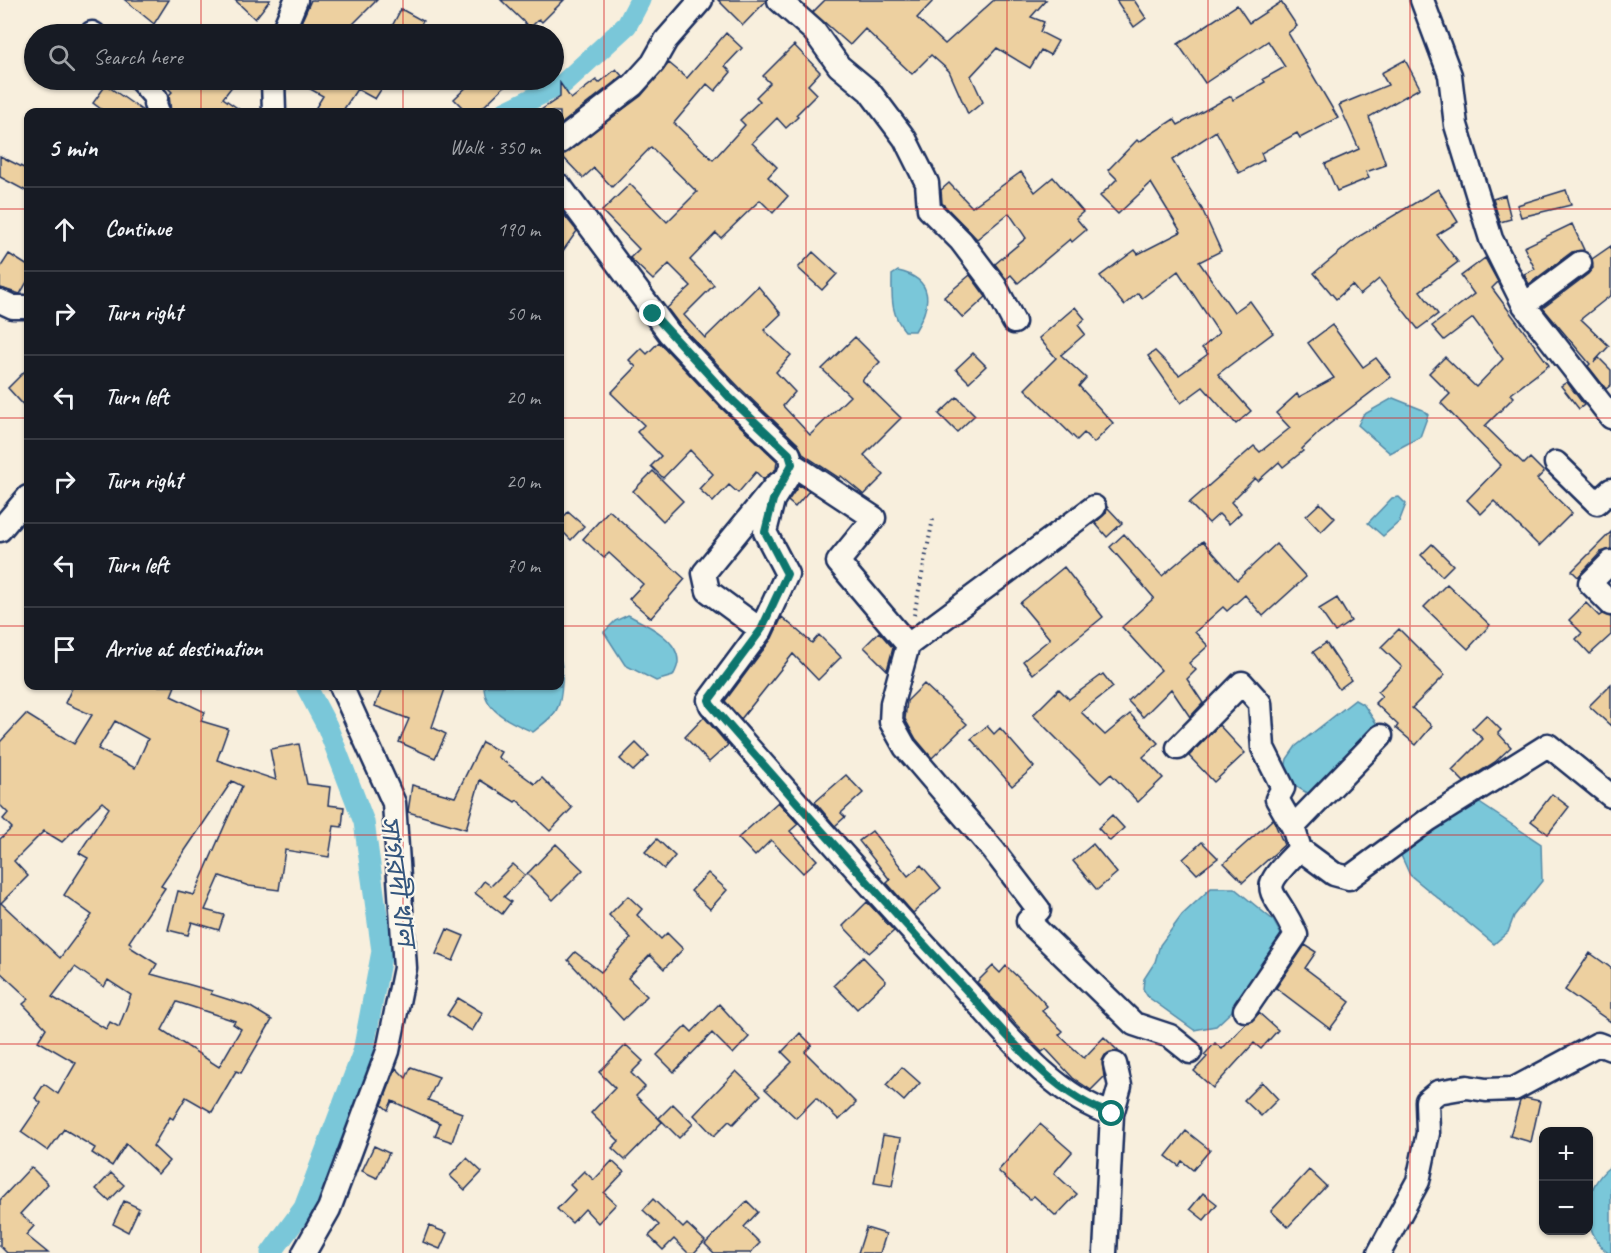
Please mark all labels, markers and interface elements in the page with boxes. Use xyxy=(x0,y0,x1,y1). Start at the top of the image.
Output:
search box xyxy=(24,24,564,90)
icon: search xyxy=(45,41,78,74)
text: Search here xyxy=(93,43,183,71)
text: 5 min xyxy=(48,131,97,164)
text: Walk · 350 m xyxy=(450,135,540,160)
icon: ahead xyxy=(48,213,81,246)
text: Continue xyxy=(105,215,171,243)
text: 190 m xyxy=(497,217,540,242)
icon: right xyxy=(48,297,81,330)
text: Turn right xyxy=(105,299,182,327)
route end xyxy=(639,300,665,326)
text: 50 m xyxy=(506,301,540,326)
icon: left xyxy=(48,381,81,414)
text: Turn left xyxy=(105,383,169,411)
text: 20 m xyxy=(506,385,540,410)
icon: right xyxy=(48,465,81,498)
text: Turn right xyxy=(105,467,182,495)
text: 20 m xyxy=(506,469,540,494)
icon: left xyxy=(48,549,81,582)
text: Turn left xyxy=(105,551,169,579)
text: 70 m xyxy=(506,553,540,578)
icon: arrive xyxy=(48,633,81,666)
text: Arrive at destination xyxy=(105,635,262,663)
water label: সাগরদী খাল xyxy=(372,814,425,953)
route start xyxy=(1098,1100,1124,1126)
map controls xyxy=(1539,1127,1593,1235)
button: + xyxy=(1539,1127,1593,1181)
button: − xyxy=(1539,1181,1593,1235)

